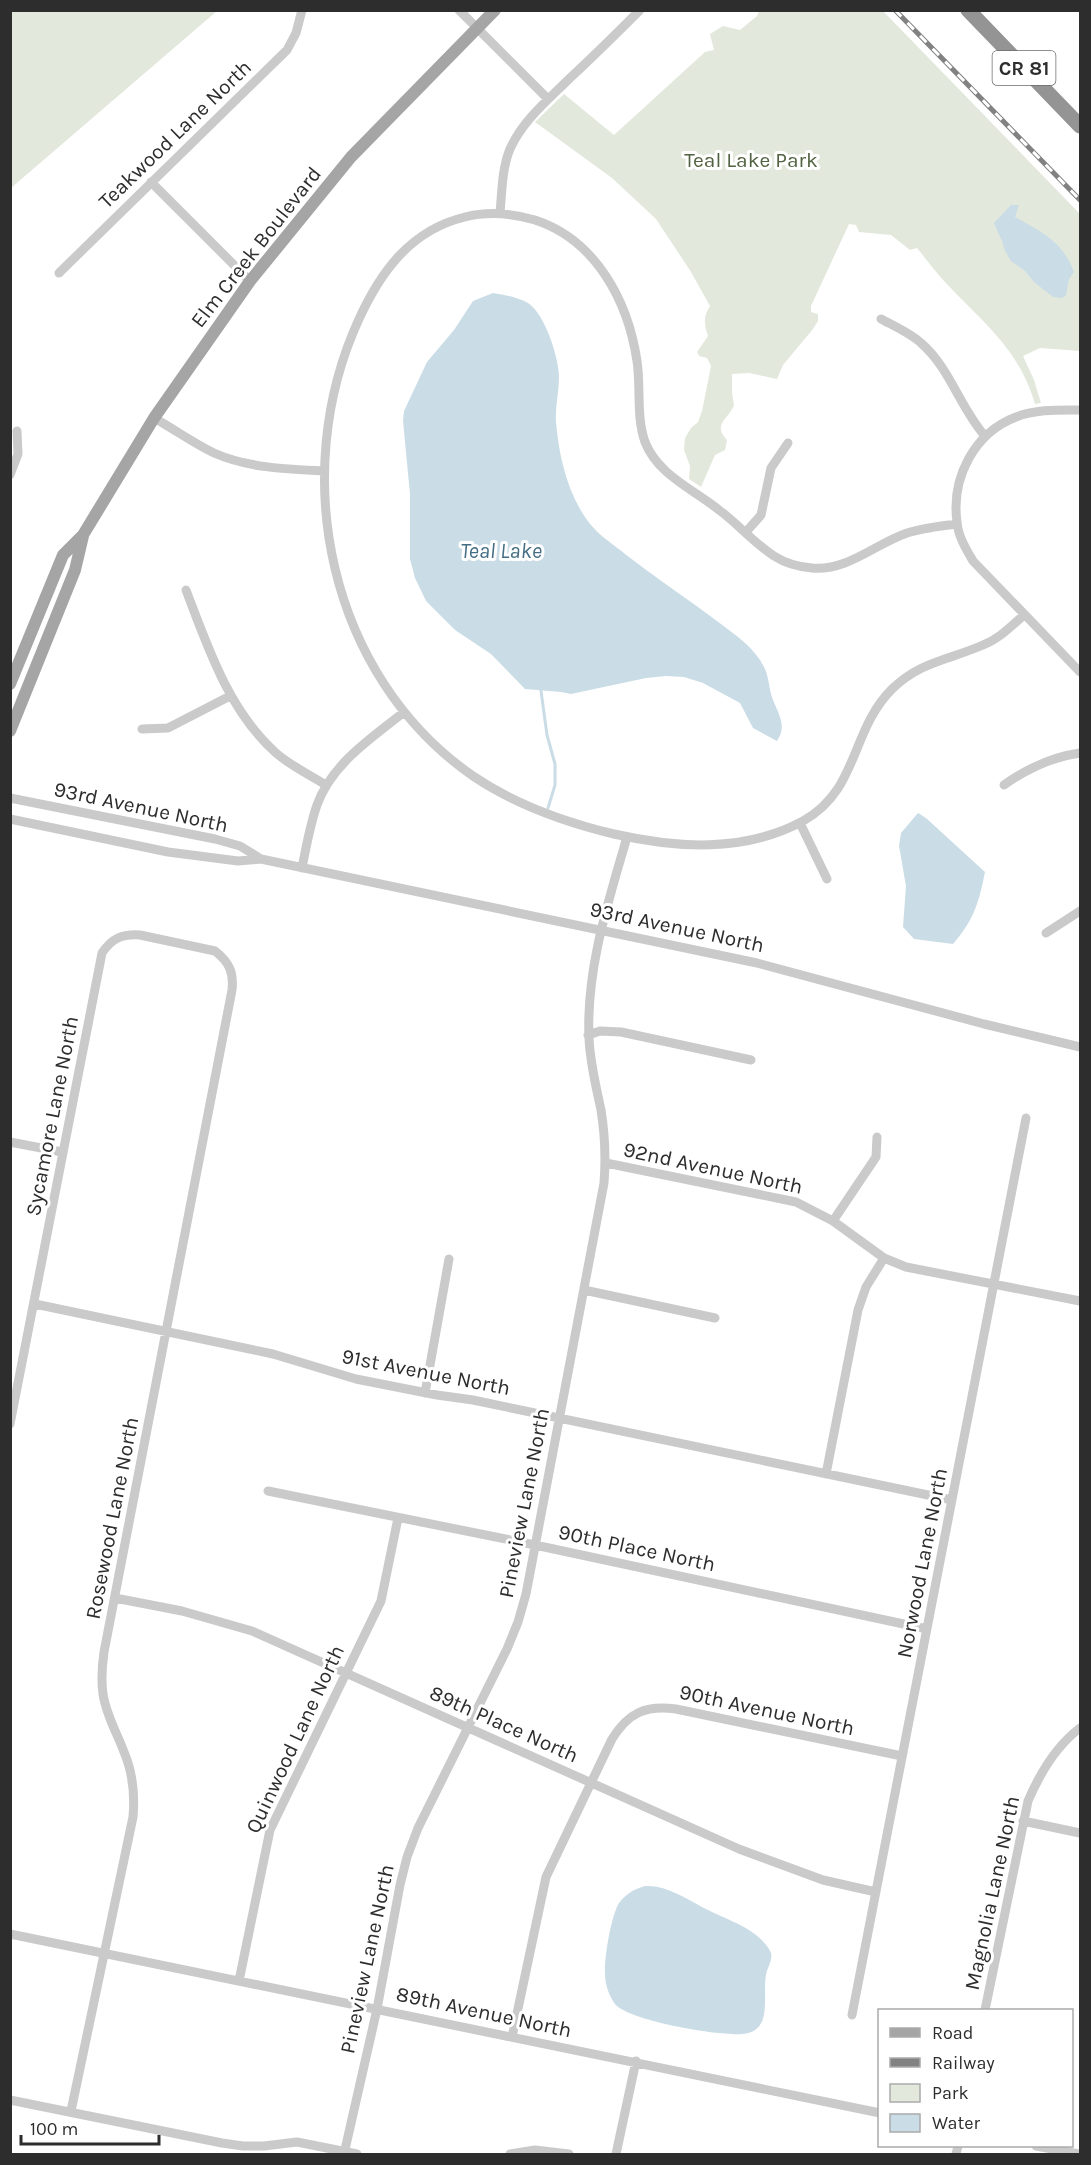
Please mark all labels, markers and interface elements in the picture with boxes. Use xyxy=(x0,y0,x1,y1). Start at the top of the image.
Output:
road number: CR 81 xyxy=(992,51,1056,85)
street label: Teakwood Lane North xyxy=(94,55,256,213)
park label: Teal Lake Park xyxy=(684,148,818,172)
street label: Elm Creek Boulevard xyxy=(186,162,326,332)
water label: Teal Lake xyxy=(460,538,542,564)
street label: 93rd Avenue North xyxy=(52,777,230,837)
street label: 93rd Avenue North xyxy=(588,897,766,957)
street label: Sycamore Lane North xyxy=(21,1014,83,1218)
street label: 92nd Avenue North xyxy=(621,1137,805,1199)
street label: 91st Avenue North xyxy=(340,1344,512,1400)
street label: Pineview Lane North xyxy=(494,1406,554,1600)
street label: Rosewood Lane North xyxy=(81,1415,143,1621)
street label: Norwood Lane North xyxy=(892,1466,952,1660)
street label: 90th Place North xyxy=(556,1520,718,1576)
street label: Quinwood Lane North xyxy=(241,1641,349,1837)
street label: 89th Place North xyxy=(426,1680,582,1768)
street label: 90th Avenue North xyxy=(677,1680,857,1740)
street label: Magnolia Lane North xyxy=(960,1794,1024,1992)
street label: Pineview Lane North xyxy=(335,1862,399,2056)
street label: 89th Avenue North xyxy=(394,1982,574,2042)
legend xyxy=(878,2009,1073,2147)
text: Road xyxy=(932,2022,973,2044)
text: Railway xyxy=(932,2052,995,2074)
text: Park xyxy=(932,2082,969,2104)
scale bar xyxy=(21,2108,159,2146)
text: Water xyxy=(932,2112,980,2134)
text: 100 m xyxy=(30,2118,78,2140)

